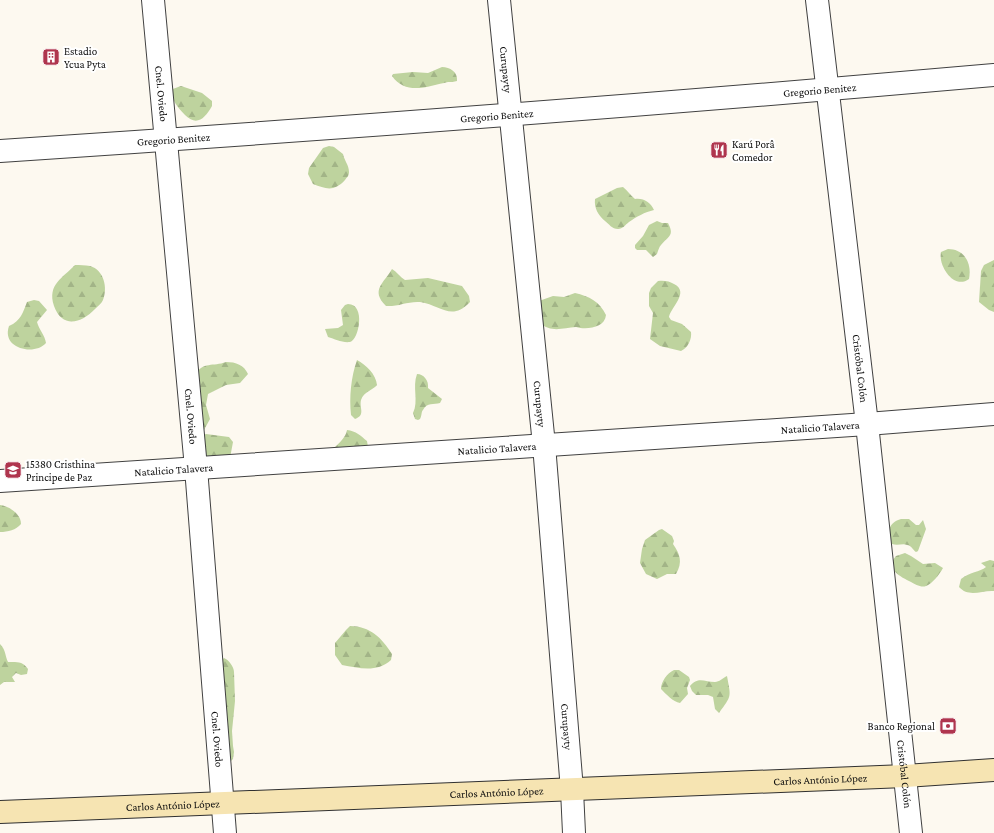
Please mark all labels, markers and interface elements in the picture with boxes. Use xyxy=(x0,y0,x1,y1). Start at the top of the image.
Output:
place label: Estadio Ycua Pyta xyxy=(64,45,106,71)
street label: Curupayty xyxy=(498,46,514,94)
building icon: Estadio Ycua Pyta xyxy=(41,47,61,67)
street label: Cnel. Oviedo xyxy=(153,65,170,123)
street label: Gregorio Benitez xyxy=(783,81,857,99)
street label: Gregorio Benitez xyxy=(460,107,534,124)
street label: Gregorio Benitez xyxy=(137,131,211,148)
place label: Karú Porâ Comedor xyxy=(732,138,775,163)
restaurant icon: Karú Porâ Comedor xyxy=(709,140,729,160)
street label: Cristóbal Colón xyxy=(850,334,870,403)
street label: Curupayty xyxy=(532,380,548,429)
street label: Cnel. Oviedo xyxy=(183,388,200,445)
street label: Natalicio Talavera xyxy=(780,418,860,436)
street label: Natalicio Talavera xyxy=(457,440,537,457)
place label: 15380 Cristhina Principe de Paz xyxy=(26,458,95,484)
school or university icon: 15380 Cristhina Principe de Paz xyxy=(3,460,23,480)
street label: Natalicio Talavera xyxy=(134,461,213,478)
street label: Curupayty xyxy=(559,703,575,752)
street label: Cnel. Oviedo xyxy=(209,711,226,768)
bank icon: Banco Regional xyxy=(938,716,958,736)
place label: Banco Regional xyxy=(868,720,935,733)
street label: Cristóbal Colón xyxy=(895,739,914,809)
street label: Carlos António López xyxy=(773,771,868,787)
street label: Carlos António López xyxy=(449,784,544,800)
street label: Carlos António López xyxy=(126,797,220,813)

